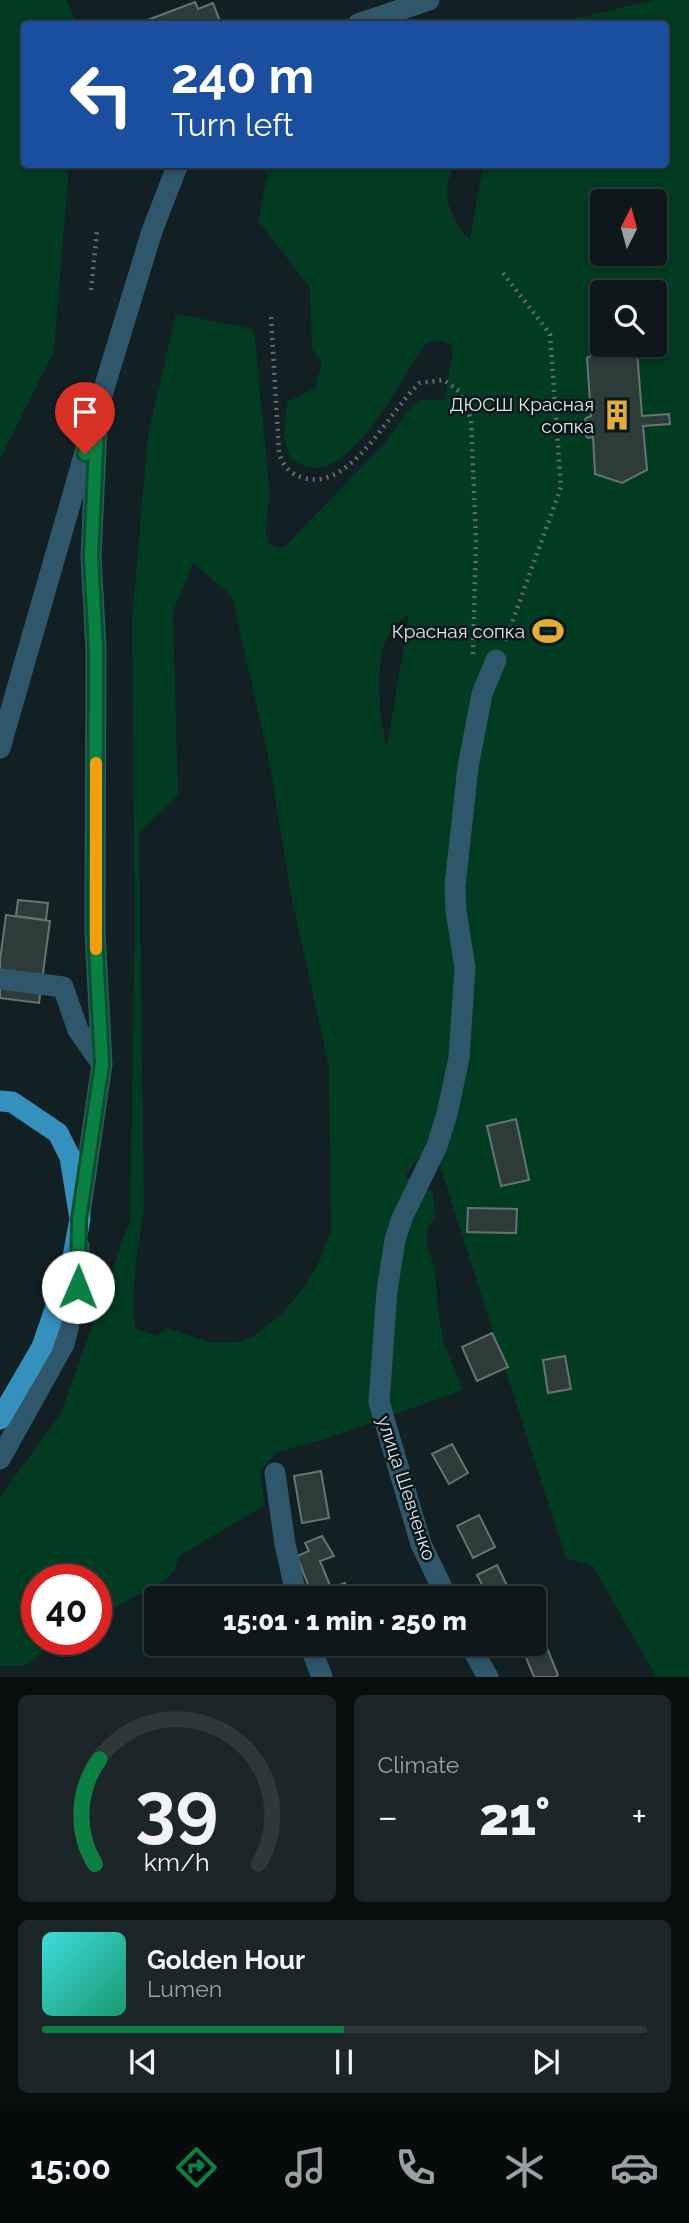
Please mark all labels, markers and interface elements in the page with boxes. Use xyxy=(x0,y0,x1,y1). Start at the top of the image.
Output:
text: 240 m xyxy=(171,47,314,104)
icon: left xyxy=(56,49,147,140)
text: Turn left xyxy=(171,106,293,143)
north arrow xyxy=(590,189,667,266)
map controls xyxy=(590,189,667,357)
button: search xyxy=(590,280,667,357)
pin xyxy=(55,382,115,454)
icon: arrive xyxy=(66,393,104,431)
place label: ДЮСШ Красная сопка xyxy=(449,393,594,437)
building icon: ДЮСШ Красная сопка xyxy=(600,398,634,432)
sports icon: Красная сопка xyxy=(531,614,565,648)
place label: Красная сопка xyxy=(392,620,525,642)
position arrow xyxy=(41,1250,115,1324)
street label: улица Шевченко xyxy=(373,1413,441,1563)
speed limit sign: 40 xyxy=(21,1564,112,1655)
text: 15:01 · 1 min · 250 m xyxy=(223,1606,467,1636)
text: Climate xyxy=(378,1751,459,1778)
text: 39 xyxy=(135,1767,219,1852)
text: 21° xyxy=(479,1786,550,1847)
text: − xyxy=(378,1794,398,1839)
text: + xyxy=(631,1794,647,1839)
text: km/h xyxy=(144,1847,210,1877)
text: Golden Hour xyxy=(147,1945,305,1975)
text: Lumen xyxy=(147,1975,222,2002)
icon: previous xyxy=(124,2043,162,2081)
icon: pause xyxy=(325,2043,363,2081)
icon: next xyxy=(527,2043,565,2081)
icon: directions xyxy=(172,2143,221,2192)
icon: music xyxy=(281,2143,330,2192)
icon: phone xyxy=(391,2143,440,2192)
icon: climate xyxy=(500,2143,549,2192)
icon: car xyxy=(610,2143,659,2192)
text: 15:00 xyxy=(30,2149,111,2186)

